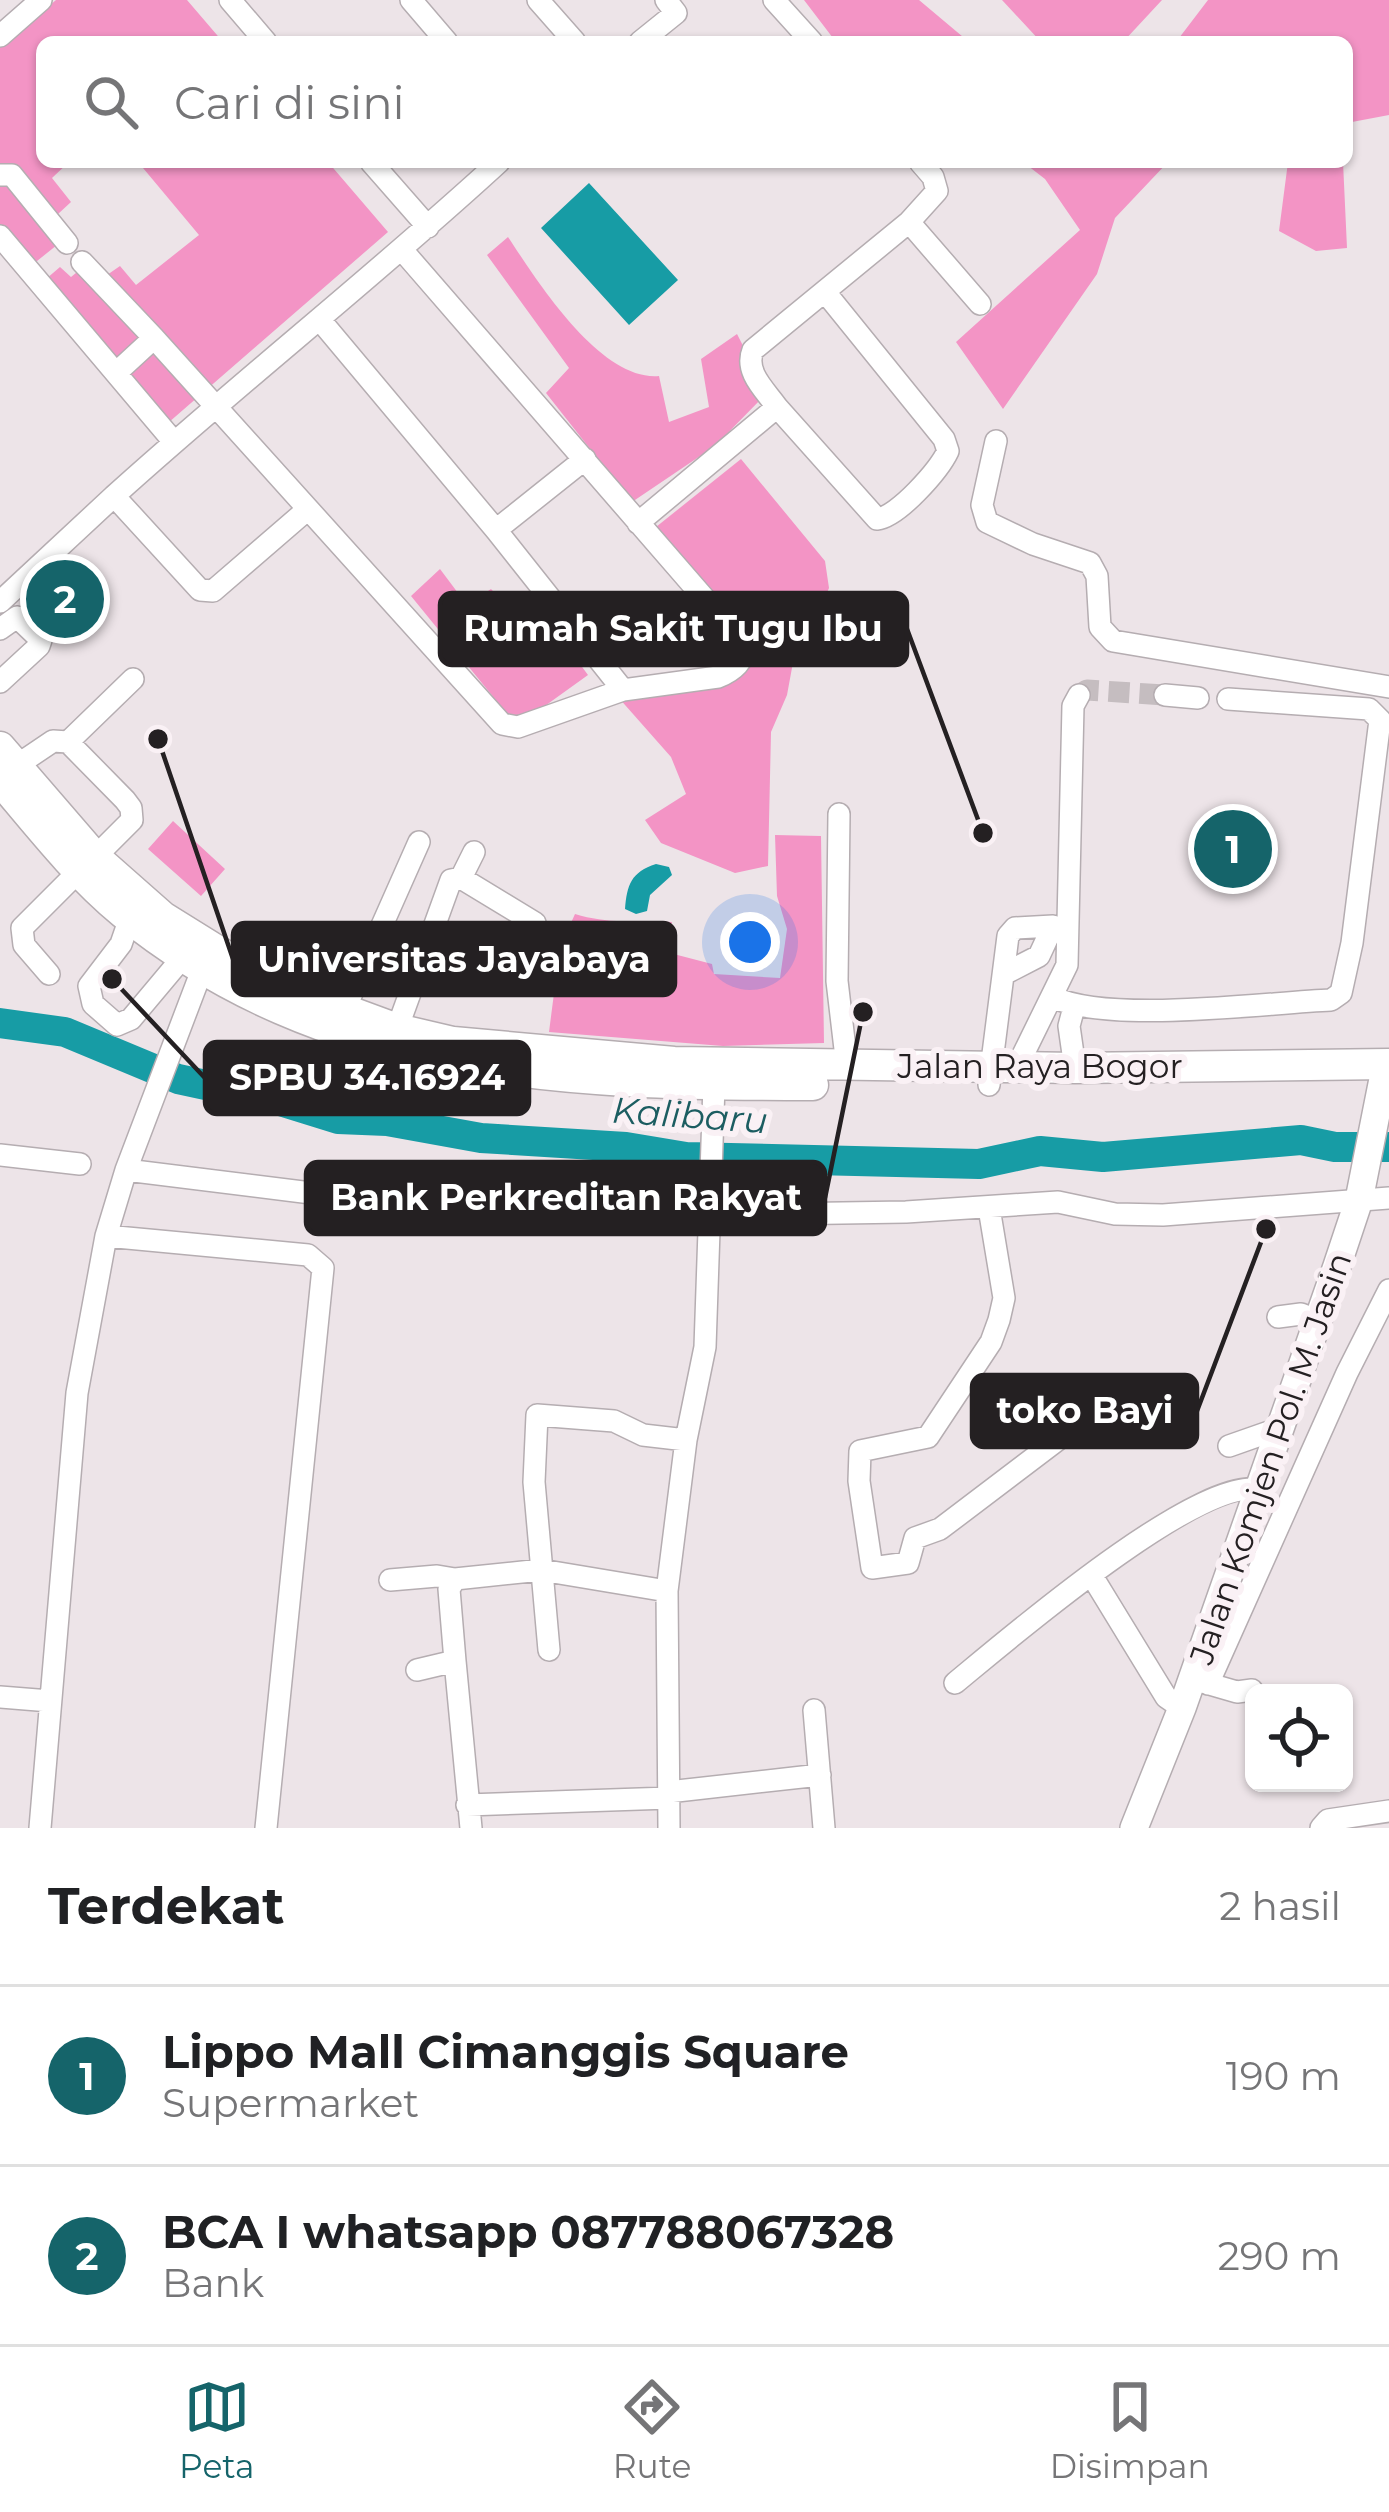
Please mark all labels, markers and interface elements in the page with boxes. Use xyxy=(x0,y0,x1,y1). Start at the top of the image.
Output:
search box xyxy=(36,36,1353,168)
icon: search xyxy=(78,69,144,135)
text: Cari di sini xyxy=(174,75,405,130)
pin: 2 xyxy=(26,554,104,644)
callout: Rumah Sakit Tugu Ibu xyxy=(440,593,907,665)
text: Rumah Sakit Tugu Ibu xyxy=(463,606,883,650)
pin: 1 xyxy=(1194,804,1272,894)
your location xyxy=(720,912,780,972)
callout: Universitas Jayabaya xyxy=(233,923,675,995)
text: Universitas Jayabaya xyxy=(257,937,651,981)
callout: SPBU 34.16924 xyxy=(205,1042,529,1114)
street label: Jalan Raya Bogor xyxy=(896,1046,1183,1086)
text: SPBU 34.16924 xyxy=(229,1055,505,1099)
water label: Kalibaru xyxy=(611,1088,769,1142)
callout: Bank Perkreditan Rakyat xyxy=(306,1162,825,1234)
text: Bank Perkreditan Rakyat xyxy=(330,1175,802,1219)
street label: Jalan Komjen Pol. M. Jasin xyxy=(1180,1247,1359,1670)
callout: toko Bayi xyxy=(972,1375,1197,1447)
text: toko Bayi xyxy=(997,1388,1173,1432)
map controls xyxy=(1245,1684,1353,1792)
button: locate xyxy=(1245,1684,1353,1792)
text: Terdekat xyxy=(48,1875,284,1937)
text: 2 hasil xyxy=(1219,1882,1341,1930)
text: Lippo Mall Cimanggis Square xyxy=(162,2024,849,2079)
text: 1 xyxy=(79,2052,95,2100)
text: 190 m xyxy=(1226,2052,1341,2100)
text: Supermarket xyxy=(162,2079,419,2127)
text: BCA I whatsapp 087788067328 xyxy=(162,2204,894,2259)
text: 2 xyxy=(75,2232,99,2280)
text: 290 m xyxy=(1218,2232,1341,2280)
text: Bank xyxy=(162,2259,264,2307)
tab: Peta xyxy=(179,2374,255,2486)
tab: Rute xyxy=(613,2374,692,2486)
tab: Disimpan xyxy=(1050,2374,1210,2486)

